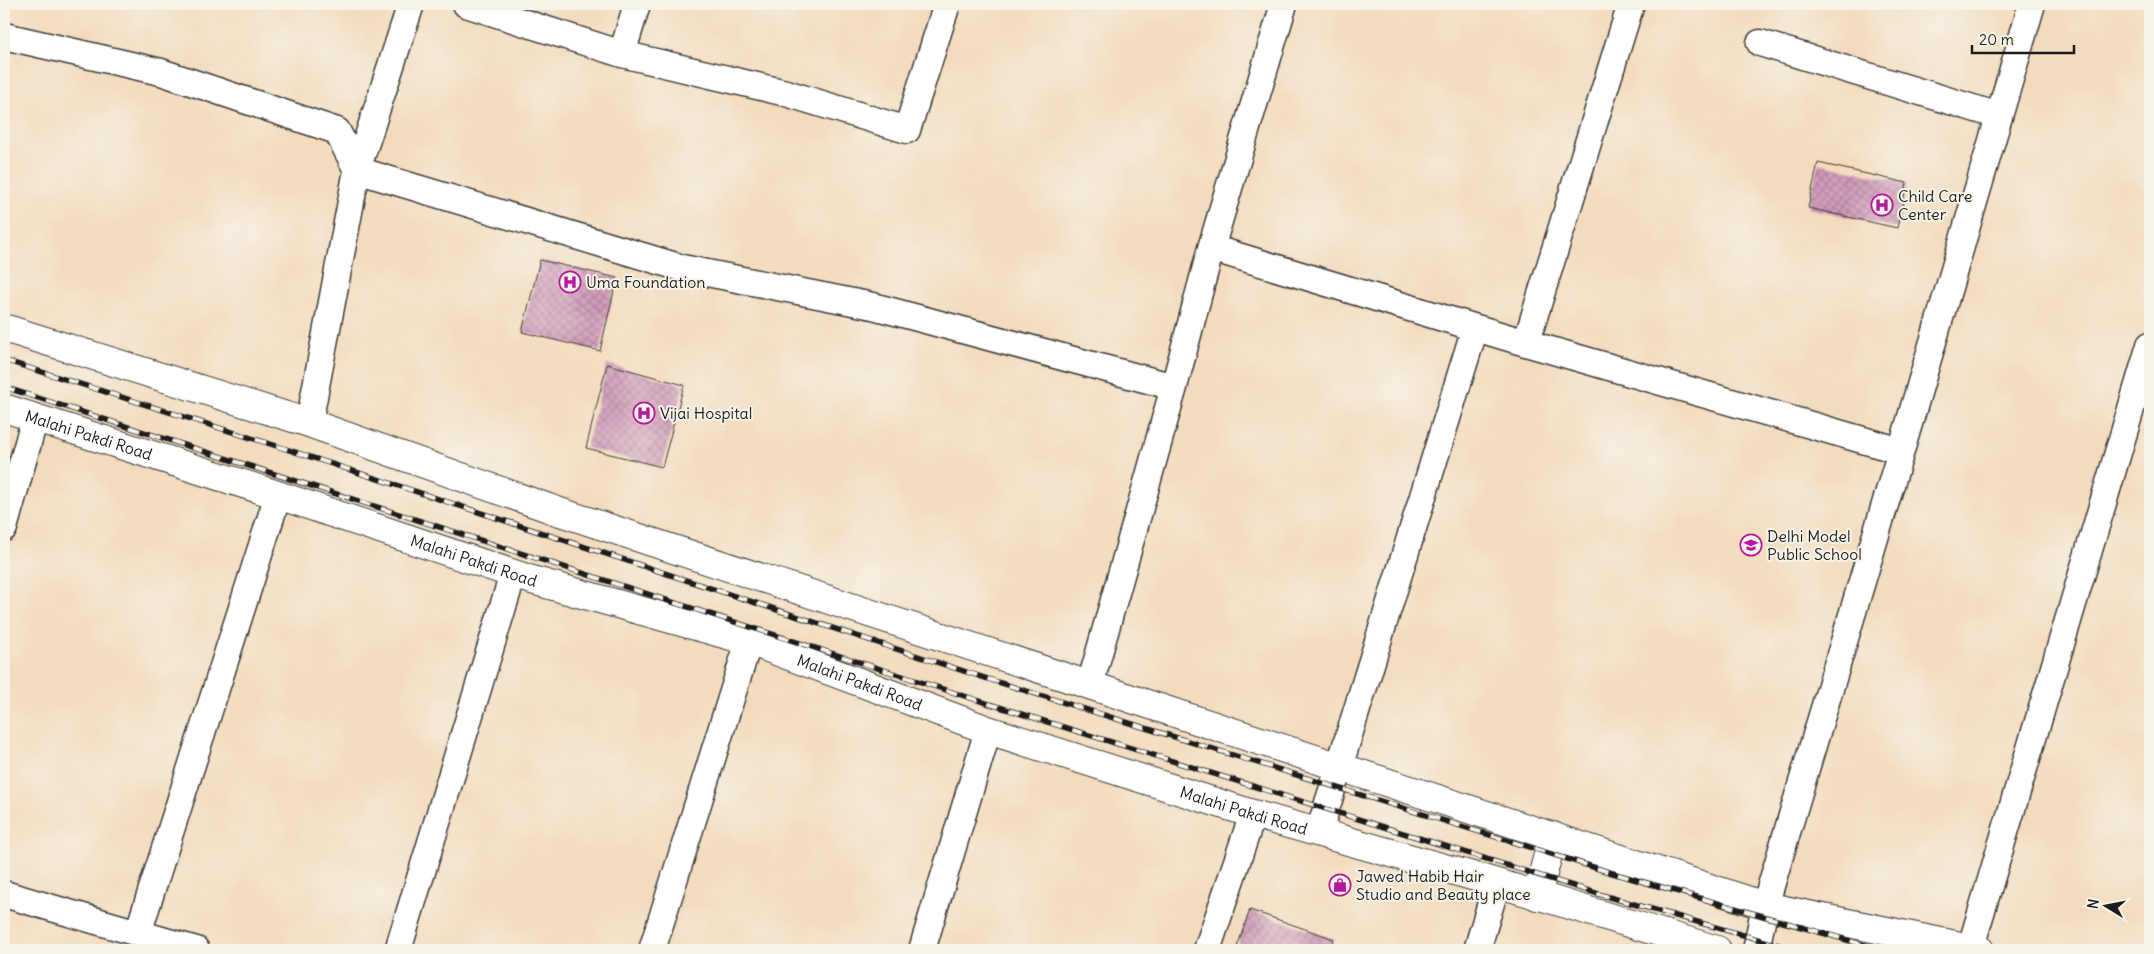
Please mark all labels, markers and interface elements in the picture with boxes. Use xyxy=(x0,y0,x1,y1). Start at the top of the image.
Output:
scale bar xyxy=(1972,22,2074,54)
text: 20 m xyxy=(1979,30,2014,49)
place label: Child Care Center xyxy=(1898,186,1972,224)
hospital icon: Child Care Center xyxy=(1870,193,1894,217)
hospital icon: Uma Foundation xyxy=(558,270,582,294)
place label: Uma Foundation xyxy=(586,272,706,292)
hospital icon: Vijai Hospital xyxy=(632,401,656,425)
place label: Vijai Hospital xyxy=(660,403,752,423)
street label: Malahi Pakdi Road xyxy=(23,405,155,464)
place label: Delhi Model Public School xyxy=(1767,526,1862,564)
street label: Malahi Pakdi Road xyxy=(408,530,539,591)
school or university icon: Delhi Model Public School xyxy=(1739,533,1763,557)
street label: Malahi Pakdi Road xyxy=(794,650,925,715)
street label: Malahi Pakdi Road xyxy=(1178,782,1310,839)
place label: Jawed Habib Hair Studio and Beauty place xyxy=(1356,866,1531,904)
shop icon: Jawed Habib Hair Studio and Beauty place xyxy=(1328,873,1352,897)
north arrow xyxy=(2082,882,2132,932)
text: N xyxy=(2083,897,2103,910)

